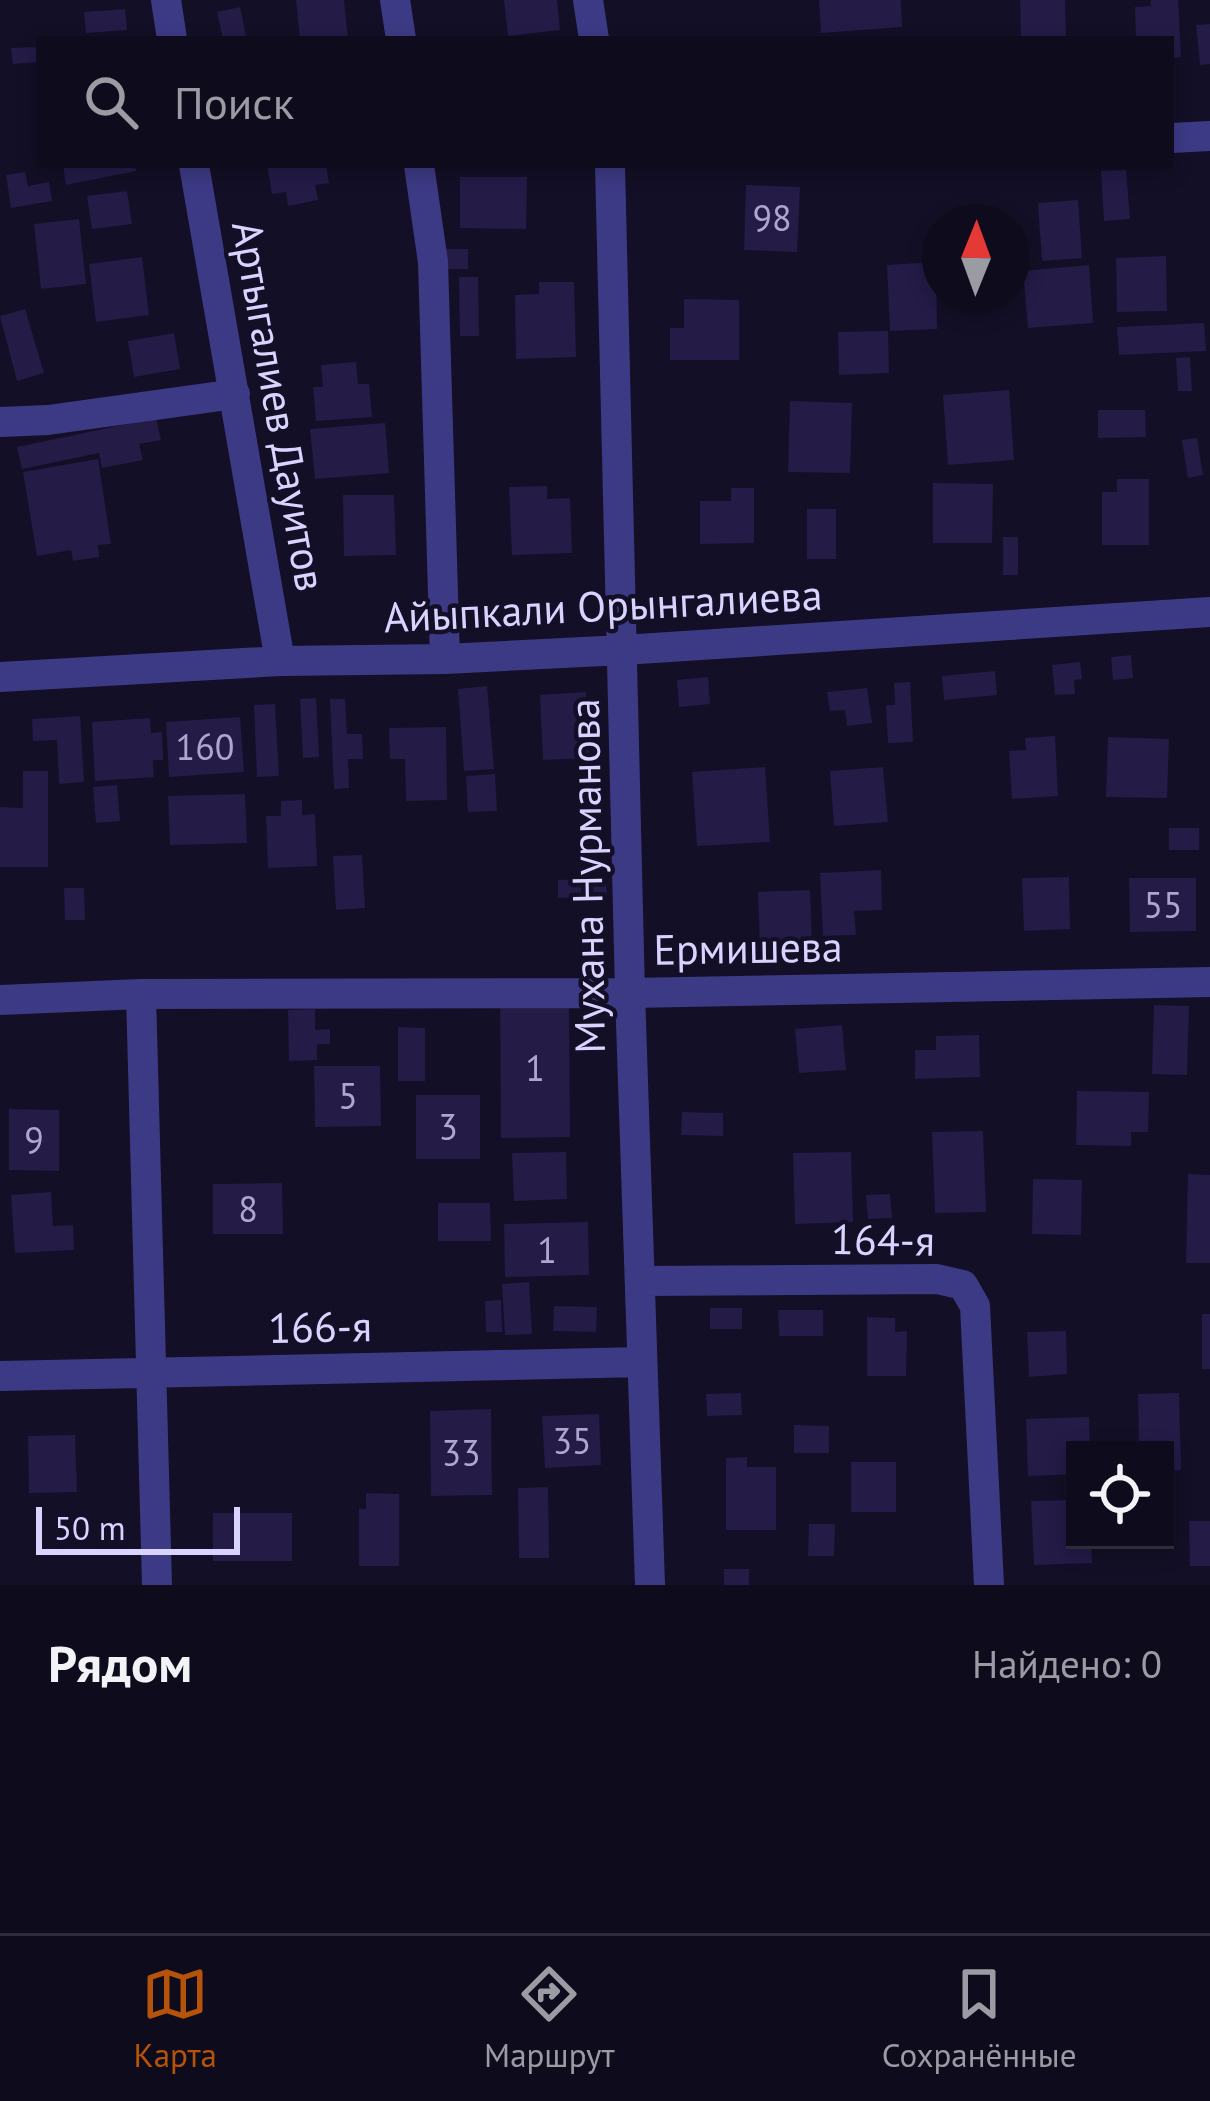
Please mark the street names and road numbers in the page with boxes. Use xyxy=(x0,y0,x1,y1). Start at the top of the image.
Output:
street label: Артыгалиев Дауитов xyxy=(220,217,339,595)
street label: Айыпкали Орынгалиева xyxy=(382,567,824,644)
street label: Мухана Нурманова xyxy=(556,698,617,1054)
street label: Ермишева xyxy=(653,918,843,977)
street label: 164-я xyxy=(831,1211,935,1268)
street label: 166-я xyxy=(268,1298,372,1355)

